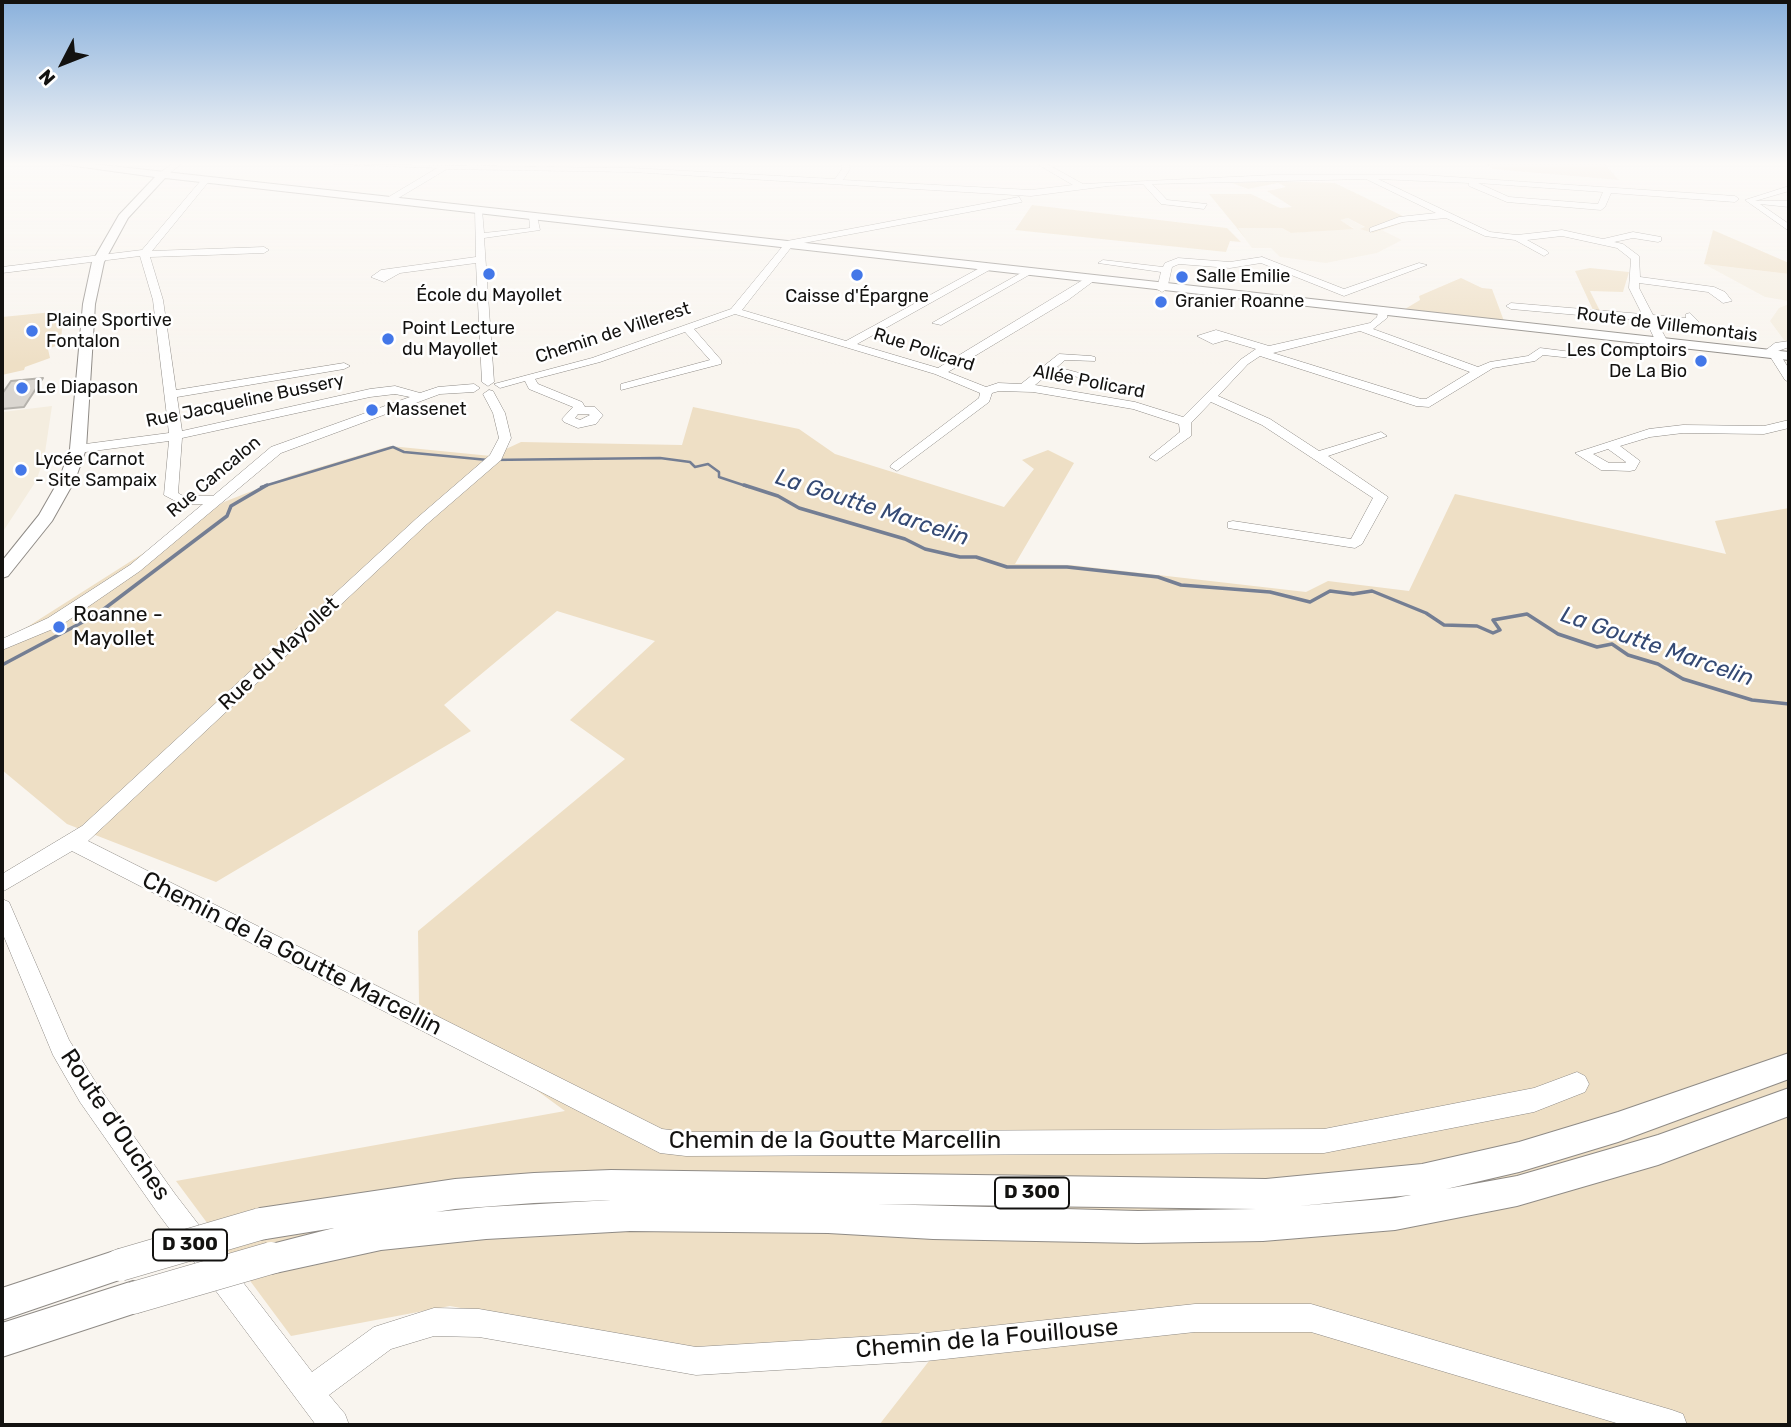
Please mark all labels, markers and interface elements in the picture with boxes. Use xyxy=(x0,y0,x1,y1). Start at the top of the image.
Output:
north arrow xyxy=(28,28,98,98)
text: N xyxy=(34,65,60,90)
marker: École du Mayollet xyxy=(481,266,497,282)
place label: Salle Emilie xyxy=(1196,266,1290,288)
marker: Caisse d'Épargne xyxy=(849,267,865,283)
marker: Salle Emilie xyxy=(1174,269,1190,285)
place label: École du Mayollet xyxy=(416,285,562,307)
place label: Caisse d'Épargne xyxy=(785,286,929,308)
place label: Granier Roanne xyxy=(1175,291,1304,313)
marker: Granier Roanne xyxy=(1153,294,1169,310)
street label: Chemin de Villerest xyxy=(533,298,693,368)
street label: Route de Villemontais xyxy=(1575,303,1759,347)
place label: Plaine Sportive Fontalon xyxy=(46,310,172,352)
place label: Point Lecture du Mayollet xyxy=(402,318,515,360)
marker: Plaine Sportive Fontalon xyxy=(24,323,40,339)
street label: Rue Policard xyxy=(871,324,977,376)
marker: Point Lecture du Mayollet xyxy=(380,331,396,347)
place label: Les Comptoirs De La Bio xyxy=(1567,340,1687,382)
marker: Les Comptoirs De La Bio xyxy=(1693,353,1709,369)
street label: Allée Policard xyxy=(1031,361,1147,403)
street label: Rue Jacqueline Bussery xyxy=(144,369,346,433)
place label: Le Diapason xyxy=(36,377,138,399)
marker: Le Diapason xyxy=(14,380,30,396)
place label: Massenet xyxy=(386,399,467,421)
marker: Massenet xyxy=(364,402,380,418)
street label: Rue Cancalon xyxy=(163,432,265,522)
place label: Lycée Carnot - Site Sampaix xyxy=(35,449,157,491)
marker: Lycée Carnot - Site Sampaix xyxy=(13,462,29,478)
water label: La Goutte Marcelin xyxy=(772,464,972,552)
street label: Rue du Mayollet xyxy=(214,592,344,716)
water label: La Goutte Marcelin xyxy=(1557,601,1757,693)
place label: Roanne - Mayollet xyxy=(73,602,163,652)
marker: Roanne - Mayollet xyxy=(51,619,67,635)
street label: Chemin de la Goutte Marcellin xyxy=(137,866,447,1042)
street label: Route d'Ouches xyxy=(54,1044,176,1206)
street label: Chemin de la Goutte Marcellin xyxy=(669,1127,1001,1155)
road number: D 300 xyxy=(995,1177,1069,1208)
road number: D 300 xyxy=(153,1230,227,1260)
street label: Chemin de la Fouillouse xyxy=(854,1313,1120,1365)

